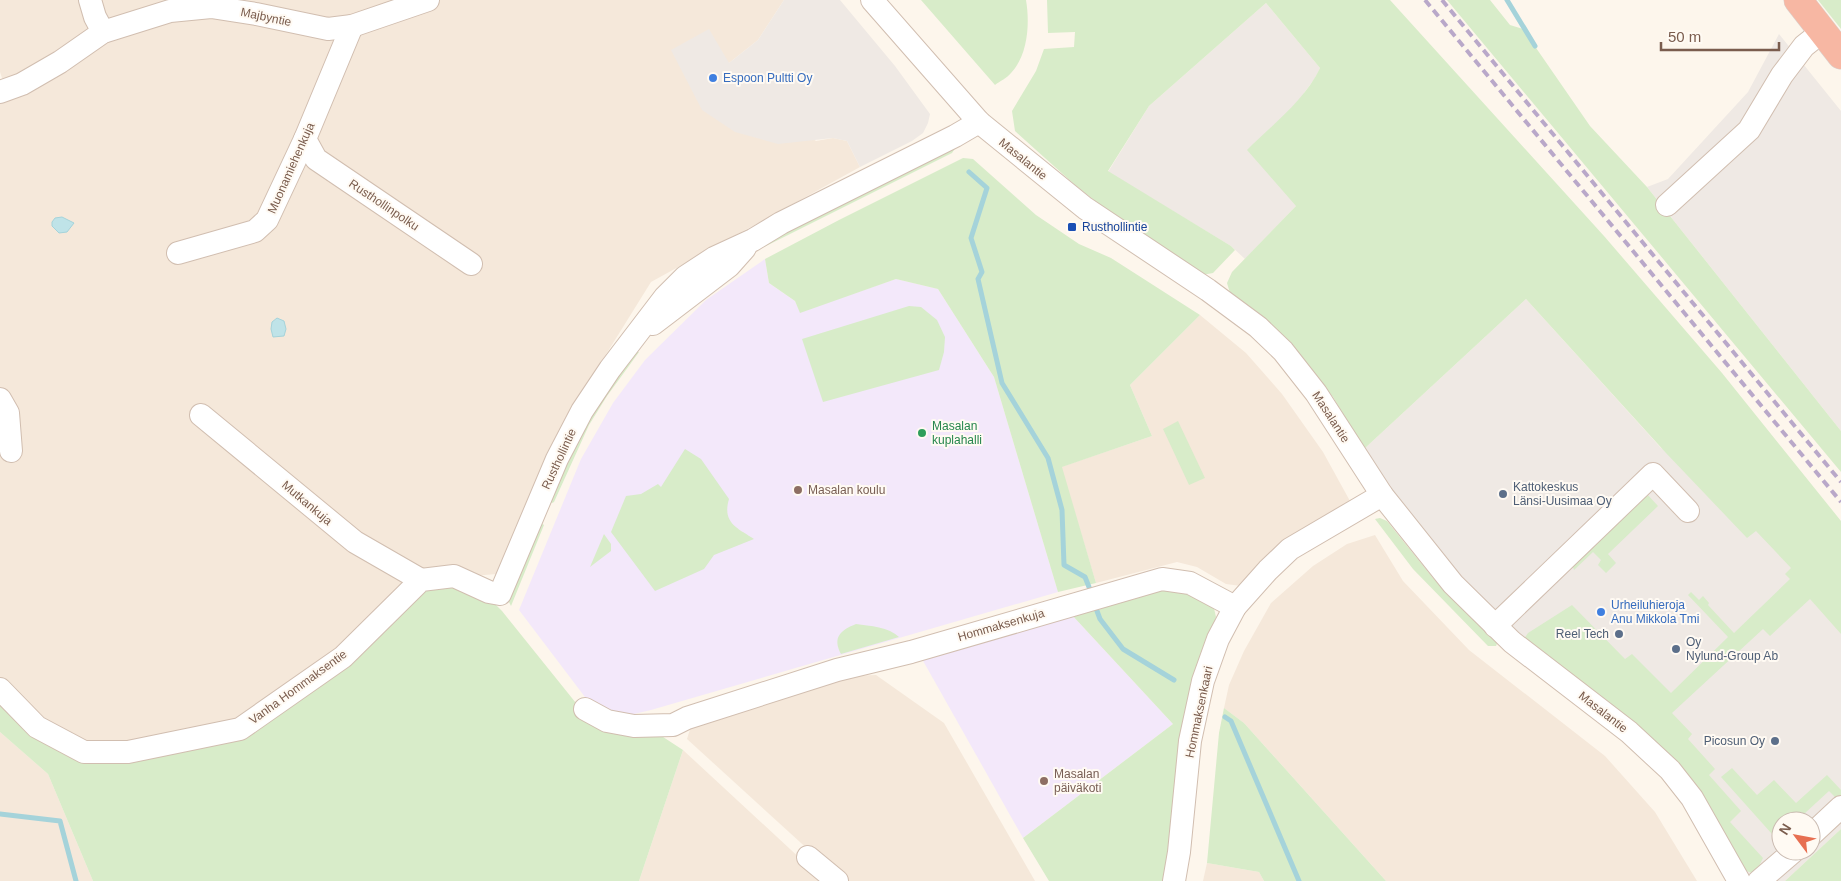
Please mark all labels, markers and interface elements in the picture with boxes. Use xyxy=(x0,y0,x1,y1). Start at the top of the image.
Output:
street label: Majbyntie xyxy=(239,5,293,29)
scale bar xyxy=(1661,20,1778,52)
text: 50 m xyxy=(1668,28,1701,45)
place label: Espoon Pultti Oy xyxy=(723,71,812,85)
marker: Espoon Pultti Oy xyxy=(707,72,719,84)
street label: Muonamiehenkuja xyxy=(265,120,317,216)
street label: Masalantie xyxy=(996,135,1050,183)
street label: Rusthollinpolku xyxy=(346,176,422,234)
place label: Rusthollintie xyxy=(1082,220,1148,234)
marker: Rusthollintie xyxy=(1066,221,1078,233)
street label: Masalantie xyxy=(1309,389,1353,445)
place label: Masalan kuplahalli xyxy=(932,419,982,447)
street label: Rusthollintie xyxy=(539,426,579,492)
marker: Masalan kuplahalli xyxy=(916,427,928,439)
street label: Mutkankuja xyxy=(279,478,335,528)
place label: Kattokeskus Länsi-Uusimaa Oy xyxy=(1513,480,1612,508)
place label: Masalan koulu xyxy=(808,483,885,497)
marker: Masalan koulu xyxy=(792,484,804,496)
marker: Kattokeskus Länsi-Uusimaa Oy xyxy=(1497,488,1509,500)
place label: Urheiluhieroja Anu Mikkola Tmi xyxy=(1611,598,1699,626)
street label: Hommaksenkuja xyxy=(956,606,1046,644)
marker: Urheiluhieroja Anu Mikkola Tmi xyxy=(1595,606,1607,618)
place label: Reel Tech xyxy=(1556,627,1609,641)
marker: Reel Tech xyxy=(1613,628,1625,640)
place label: Oy Nylund-Group Ab xyxy=(1686,635,1778,663)
marker: Oy Nylund-Group Ab xyxy=(1670,643,1682,655)
street label: Vanha Hommaksentie xyxy=(246,647,350,727)
street label: Hommaksenkaari xyxy=(1182,665,1216,759)
street label: Masalantie xyxy=(1576,689,1630,736)
place label: Picosun Oy xyxy=(1704,734,1765,748)
marker: Picosun Oy xyxy=(1769,735,1781,747)
place label: Masalan päiväkoti xyxy=(1054,767,1101,795)
marker: Masalan päiväkoti xyxy=(1038,775,1050,787)
north arrow xyxy=(1771,811,1821,861)
text: N xyxy=(1776,821,1794,838)

